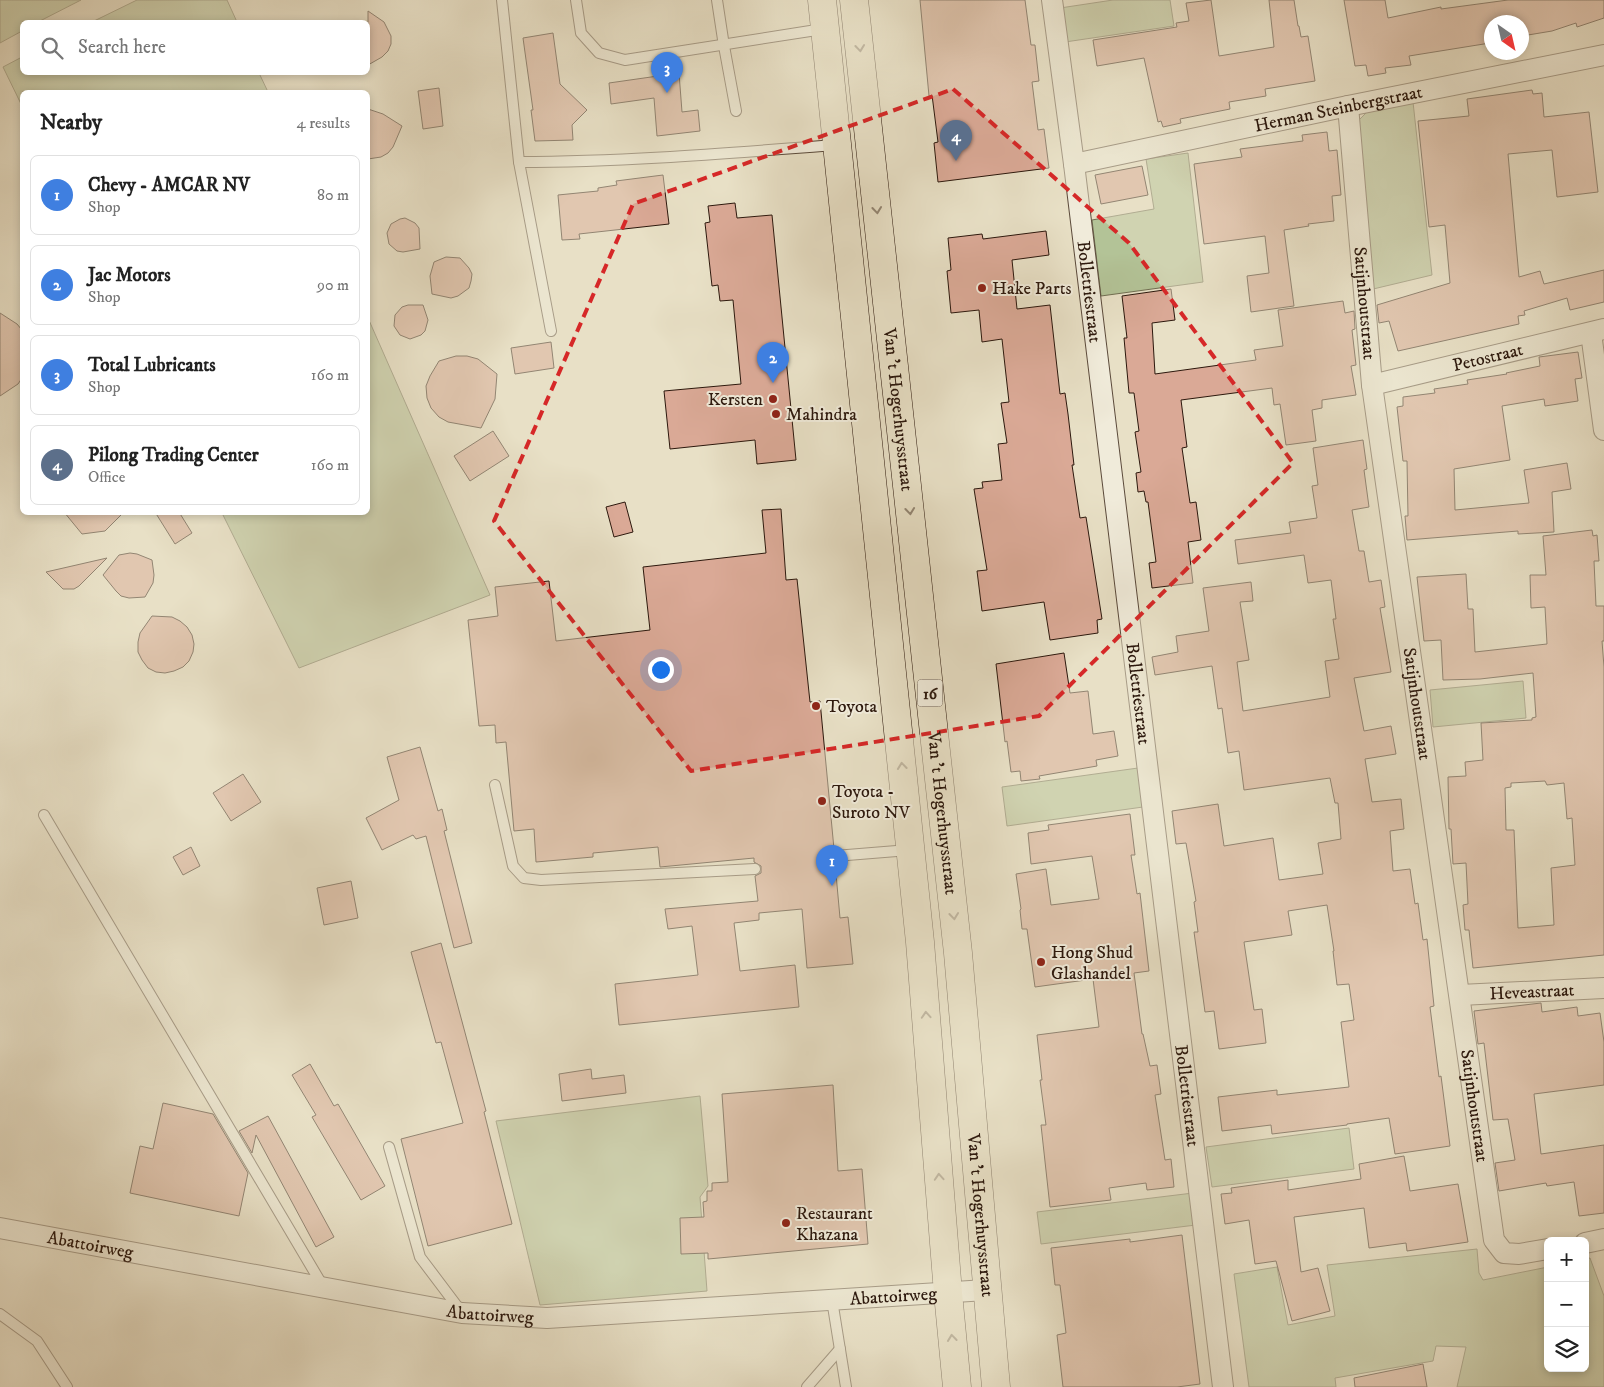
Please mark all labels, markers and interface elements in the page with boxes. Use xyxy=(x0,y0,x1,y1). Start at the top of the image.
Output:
north arrow xyxy=(1484,15,1529,60)
search box xyxy=(20,20,370,75)
icon: search xyxy=(38,34,66,62)
text: Search here xyxy=(78,36,166,59)
one-way arrow xyxy=(854,45,865,53)
pin: 3 xyxy=(651,52,683,93)
street label: Herman Steinbergstraat xyxy=(1252,81,1425,138)
text: Nearby xyxy=(40,110,102,136)
text: 4 results xyxy=(297,113,350,133)
pin: 4 xyxy=(940,120,972,161)
text: Chevy - AMCAR NV xyxy=(88,174,250,197)
text: 1 xyxy=(54,185,60,205)
text: 80 m xyxy=(317,185,349,205)
text: Shop xyxy=(88,197,121,217)
one-way arrow xyxy=(871,206,882,214)
street label: Bolletriestraat xyxy=(1071,240,1106,344)
street label: Satijnhoutstraat xyxy=(1348,246,1380,361)
text: Jac Motors xyxy=(88,264,171,287)
text: 2 xyxy=(53,275,61,295)
text: 90 m xyxy=(317,275,349,295)
place label: Hake Parts xyxy=(992,278,1071,300)
marker: Hake Parts xyxy=(976,282,988,294)
text: Shop xyxy=(88,287,121,307)
street label: Van 't Hogerhuysstraat xyxy=(878,326,918,493)
street label: Petostraat xyxy=(1450,339,1526,377)
pin: 2 xyxy=(757,342,789,383)
text: Total Lubricants xyxy=(88,354,216,377)
text: 3 xyxy=(54,365,60,385)
text: 160 m xyxy=(311,365,349,385)
text: Shop xyxy=(88,377,121,397)
place label: Kersten xyxy=(708,389,764,411)
marker: Kersten xyxy=(767,393,779,405)
place label: Mahindra xyxy=(786,404,857,426)
marker: Mahindra xyxy=(770,408,782,420)
text: Pilong Trading Center xyxy=(88,444,259,467)
text: 4 xyxy=(52,455,62,475)
text: 160 m xyxy=(311,455,349,475)
text: Office xyxy=(88,467,125,487)
one-way arrow xyxy=(904,507,915,515)
street label: Bolletriestraat xyxy=(1120,642,1155,746)
street label: Satijnhoutstraat xyxy=(1398,646,1435,762)
your location xyxy=(648,657,674,683)
road number: 16 xyxy=(918,680,942,706)
place label: Toyota xyxy=(826,696,877,718)
marker: Toyota xyxy=(810,700,822,712)
street label: Van 't Hogerhuysstraat xyxy=(922,730,962,896)
one-way arrow xyxy=(896,761,907,769)
place label: Toyota - Suroto NV xyxy=(832,781,911,824)
marker: Toyota - Suroto NV xyxy=(816,795,828,807)
pin: 1 xyxy=(816,845,848,886)
one-way arrow xyxy=(948,912,959,920)
place label: Hong Shud Glashandel xyxy=(1051,942,1133,985)
marker: Hong Shud Glashandel xyxy=(1035,956,1047,968)
street label: Heveastraat xyxy=(1489,979,1575,1006)
one-way arrow xyxy=(921,1010,932,1018)
street label: Bolletriestraat xyxy=(1169,1044,1204,1148)
street label: Satijnhoutstraat xyxy=(1455,1048,1493,1164)
street label: Van 't Hogerhuysstraat xyxy=(962,1132,998,1298)
one-way arrow xyxy=(933,1172,944,1180)
place label: Restaurant Khazana xyxy=(796,1203,873,1246)
marker: Restaurant Khazana xyxy=(780,1217,792,1229)
street label: Abattoirweg xyxy=(45,1227,135,1264)
map controls xyxy=(1544,1237,1589,1372)
button: + xyxy=(1544,1237,1589,1282)
button: − xyxy=(1544,1282,1589,1327)
street label: Abattoirweg xyxy=(849,1283,938,1311)
street label: Abattoirweg xyxy=(445,1300,534,1329)
button: layers xyxy=(1544,1327,1589,1372)
one-way arrow xyxy=(947,1334,958,1342)

